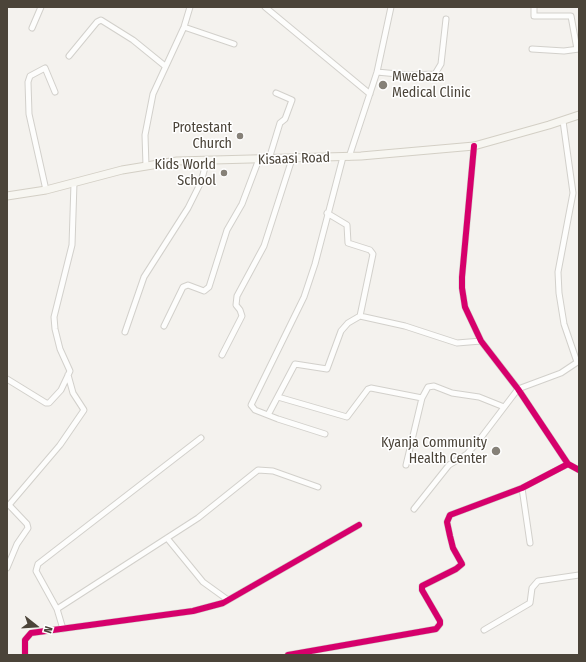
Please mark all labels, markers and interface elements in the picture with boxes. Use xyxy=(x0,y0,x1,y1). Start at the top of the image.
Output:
place label: Mwebaza Medical Clinic xyxy=(392,69,471,102)
marker: Mwebaza Medical Clinic xyxy=(377,79,389,91)
place label: Protestant Church xyxy=(173,120,232,152)
marker: Protestant Church xyxy=(235,131,245,141)
street label: Kisaasi Road xyxy=(258,149,330,169)
place label: Kids World School xyxy=(155,157,216,190)
marker: Kids World School xyxy=(219,168,229,178)
place label: Kyanja Community Health Center xyxy=(381,435,487,468)
marker: Kyanja Community Health Center xyxy=(490,445,502,457)
north arrow xyxy=(16,606,56,646)
text: N xyxy=(41,625,55,635)

